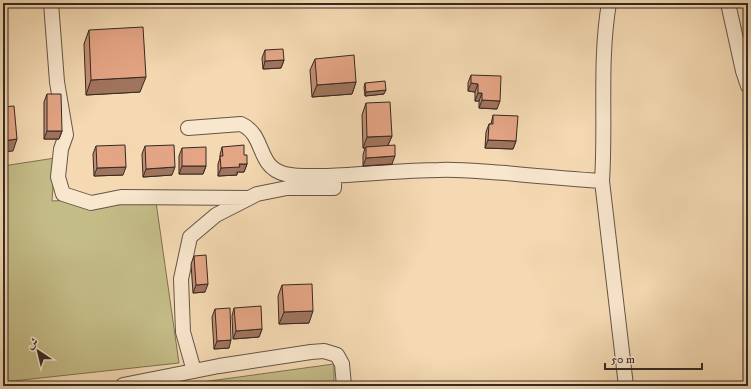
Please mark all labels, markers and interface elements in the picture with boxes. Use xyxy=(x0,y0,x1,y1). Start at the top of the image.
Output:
north arrow xyxy=(18,331,58,371)
text: ش xyxy=(24,335,41,352)
scale bar xyxy=(605,345,702,371)
text: 50 m xyxy=(611,352,635,367)

